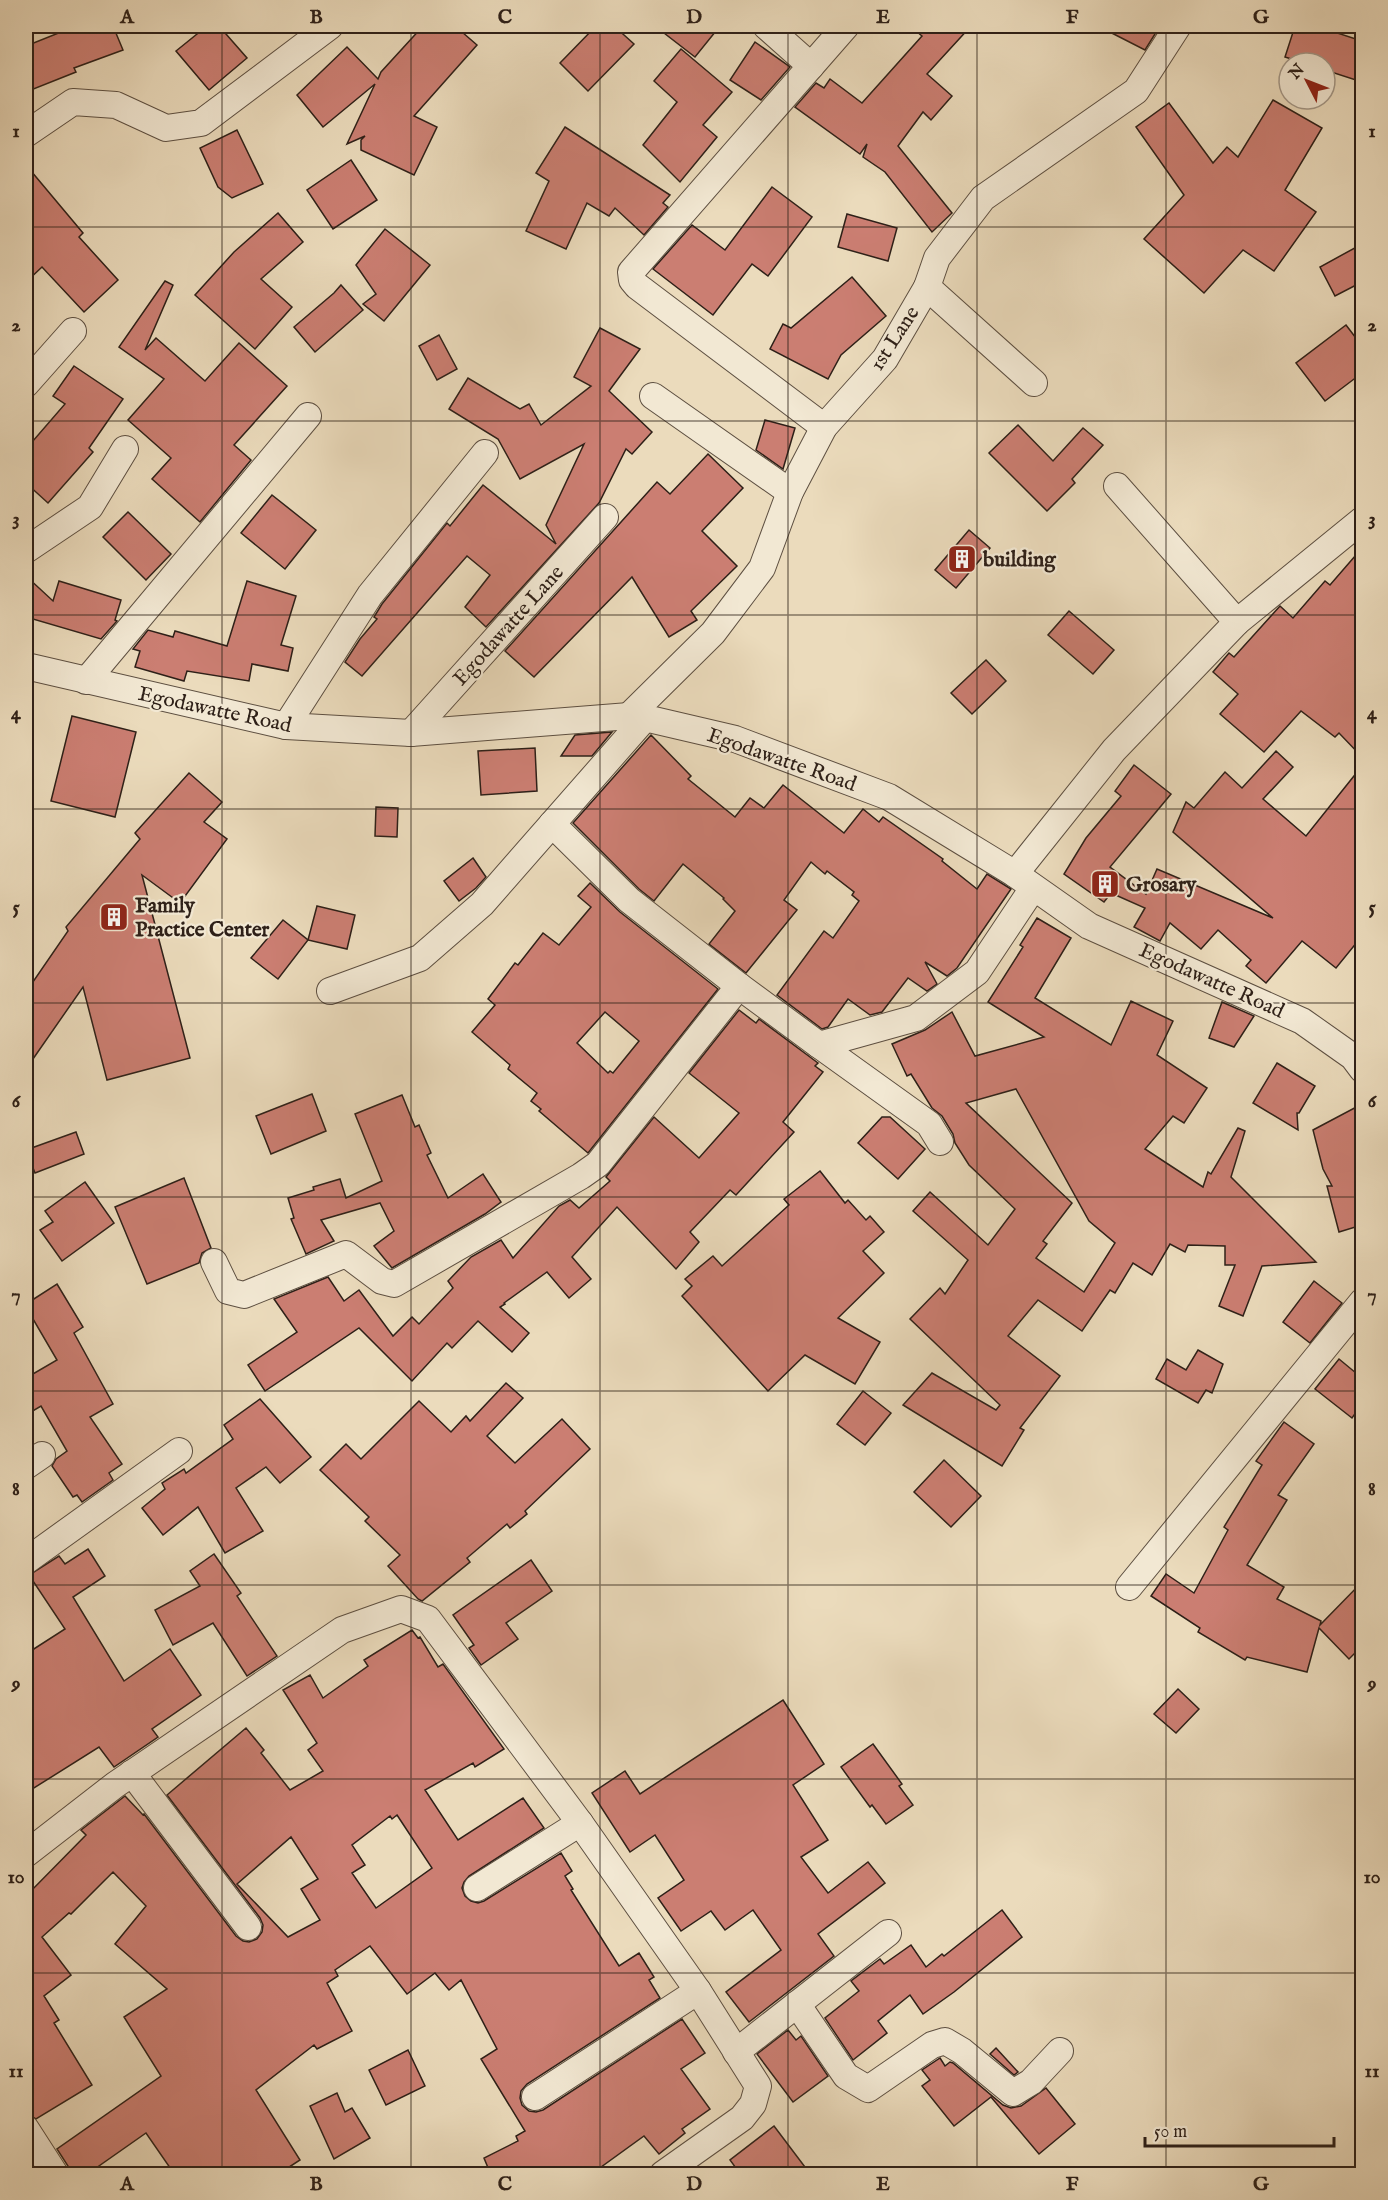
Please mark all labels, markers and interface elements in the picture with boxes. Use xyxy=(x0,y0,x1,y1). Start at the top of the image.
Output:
text: A xyxy=(119,5,135,30)
text: B xyxy=(309,5,323,30)
text: C xyxy=(498,5,512,30)
text: D xyxy=(686,5,702,30)
text: E xyxy=(876,5,890,30)
text: F xyxy=(1066,5,1079,30)
text: G xyxy=(1253,5,1270,30)
north arrow xyxy=(1277,51,1337,111)
text: N xyxy=(1285,60,1310,85)
text: 1 xyxy=(12,119,20,144)
text: 1 xyxy=(1368,119,1376,144)
street label: 1st Lane xyxy=(864,301,926,376)
text: 2 xyxy=(11,313,21,338)
text: 2 xyxy=(1367,313,1377,338)
text: 3 xyxy=(12,507,20,532)
text: 3 xyxy=(1368,507,1376,532)
building icon: building xyxy=(946,543,978,575)
place label: building xyxy=(982,547,1056,574)
street label: Egodawatte Lane xyxy=(448,560,571,692)
street label: Egodawatte Road xyxy=(136,681,295,740)
text: 4 xyxy=(11,701,22,726)
text: 4 xyxy=(1367,701,1378,726)
street label: Egodawatte Road xyxy=(703,722,860,799)
building icon: Grosary xyxy=(1089,868,1121,900)
place label: Grosary xyxy=(1126,872,1197,899)
place label: Family Practice Center xyxy=(135,893,270,944)
text: 5 xyxy=(12,895,20,920)
text: 5 xyxy=(1368,895,1376,920)
building icon: Family Practice Center xyxy=(98,901,130,933)
street label: Egodawatte Road xyxy=(1135,937,1289,1026)
text: 6 xyxy=(12,1089,22,1114)
text: 6 xyxy=(1368,1089,1378,1114)
text: 7 xyxy=(11,1283,21,1308)
text: 7 xyxy=(1367,1283,1377,1308)
text: 8 xyxy=(12,1477,20,1502)
text: 8 xyxy=(1368,1477,1376,1502)
text: 9 xyxy=(11,1671,21,1696)
text: 9 xyxy=(1367,1671,1377,1696)
text: 10 xyxy=(7,1865,25,1890)
text: 10 xyxy=(1363,1865,1381,1890)
text: 11 xyxy=(9,2059,23,2084)
text: 11 xyxy=(1365,2059,1379,2084)
scale bar xyxy=(1145,2110,1334,2148)
text: 50 m xyxy=(1154,2121,1187,2144)
text: A xyxy=(119,2172,135,2197)
text: B xyxy=(309,2172,323,2197)
text: C xyxy=(498,2172,512,2197)
text: D xyxy=(686,2172,702,2197)
text: E xyxy=(876,2172,890,2197)
text: F xyxy=(1066,2172,1079,2197)
text: G xyxy=(1253,2172,1270,2197)

